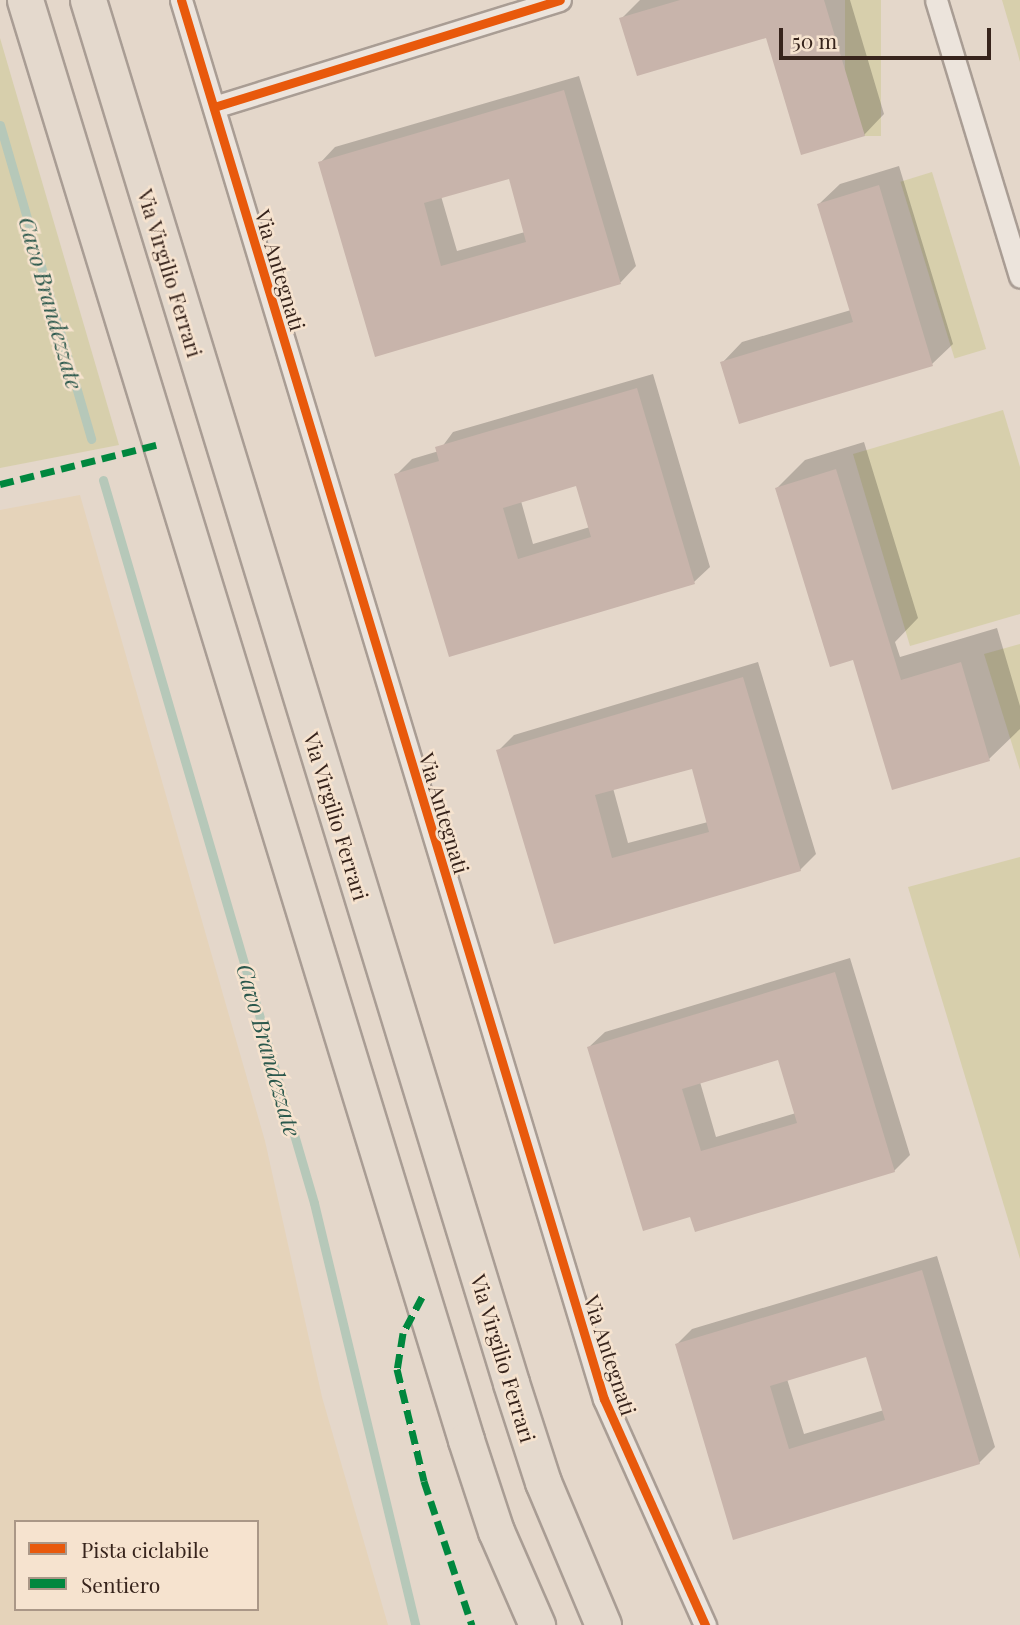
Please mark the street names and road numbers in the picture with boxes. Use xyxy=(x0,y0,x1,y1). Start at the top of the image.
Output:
street label: Via Virgilio Ferrari xyxy=(133,185,209,361)
street label: Via Antegnati xyxy=(251,206,311,334)
street label: Via Virgilio Ferrari xyxy=(299,728,375,904)
street label: Via Antegnati xyxy=(415,749,475,877)
street label: Via Virgilio Ferrari xyxy=(466,1270,542,1446)
street label: Via Antegnati xyxy=(580,1291,642,1419)

